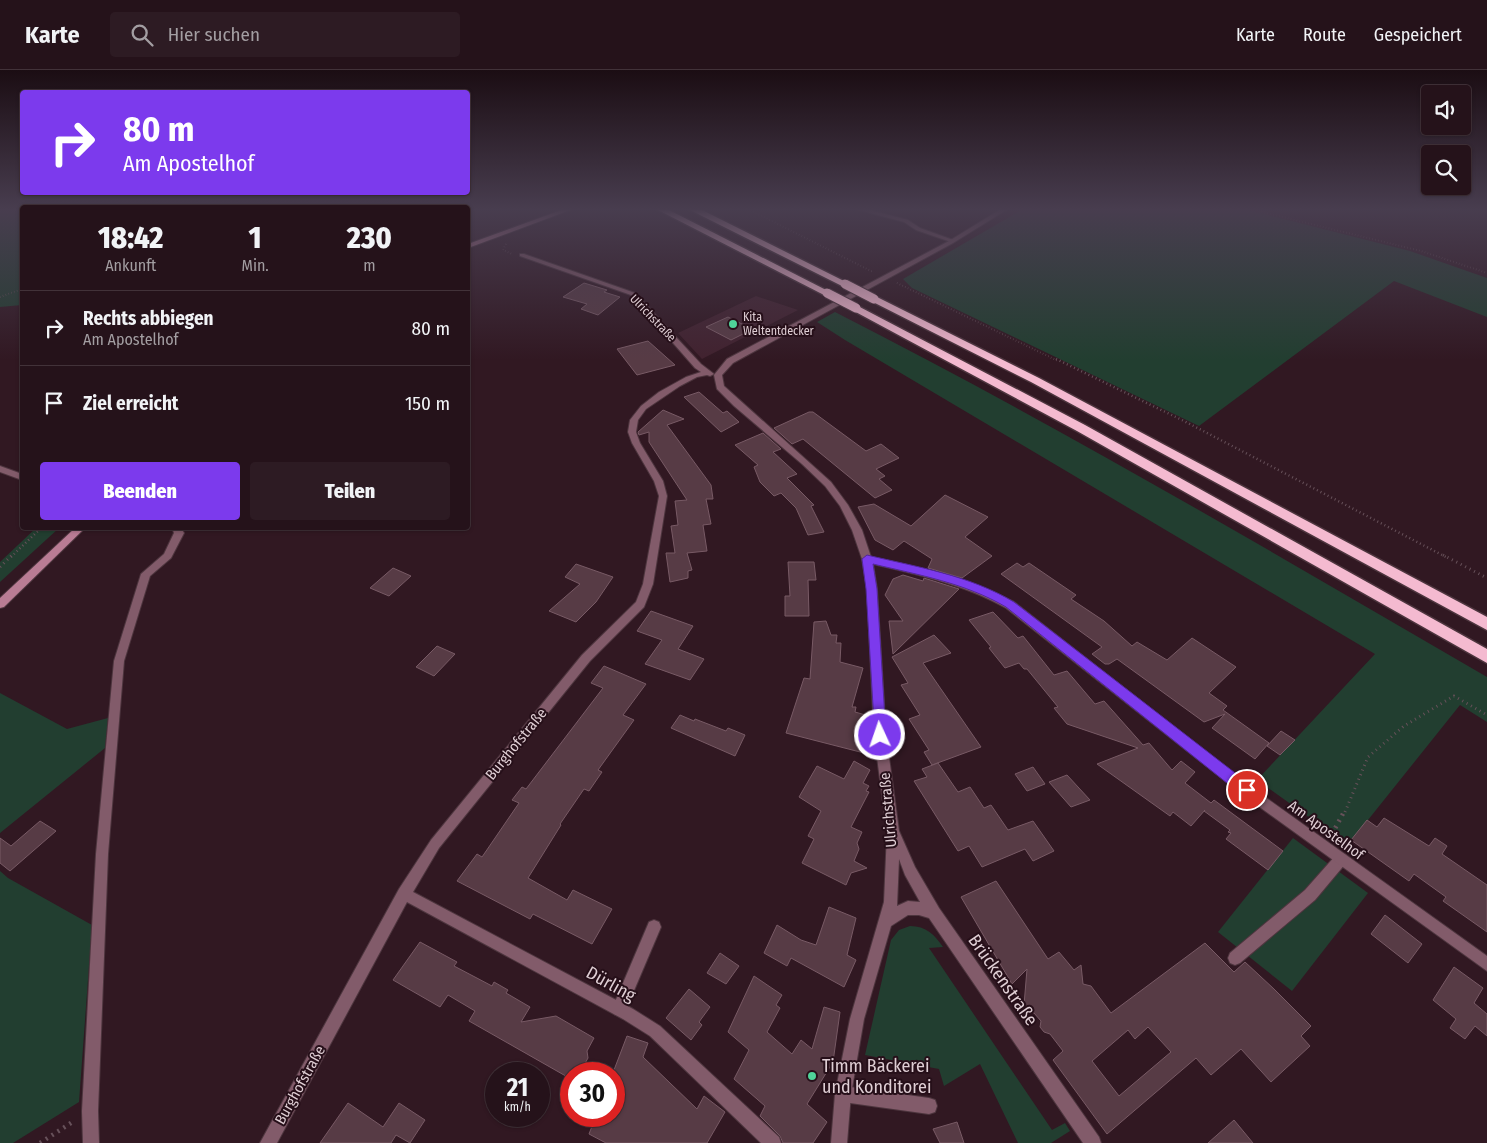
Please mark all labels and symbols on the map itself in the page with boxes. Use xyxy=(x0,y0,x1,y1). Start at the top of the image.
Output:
street label: Ulrichstraße xyxy=(627,292,679,344)
place label: Kita Weltentdecker xyxy=(743,310,815,338)
marker: Kita Weltentdecker xyxy=(727,318,739,330)
street label: Burghofstraße xyxy=(482,704,550,784)
position arrow xyxy=(853,708,905,760)
pin xyxy=(1226,769,1268,811)
street label: Ulrichstraße xyxy=(876,772,900,848)
street label: Am Apostelhof xyxy=(1284,796,1369,864)
street label: Brückenstraße xyxy=(963,930,1043,1030)
street label: Dürling xyxy=(582,961,640,1007)
street label: Burghofstraße xyxy=(271,1042,329,1128)
place label: Timm Bäckerei und Konditorei xyxy=(822,1055,931,1098)
speed limit sign: 30 xyxy=(560,1062,625,1127)
marker: Timm Bäckerei und Konditorei xyxy=(806,1070,818,1082)

